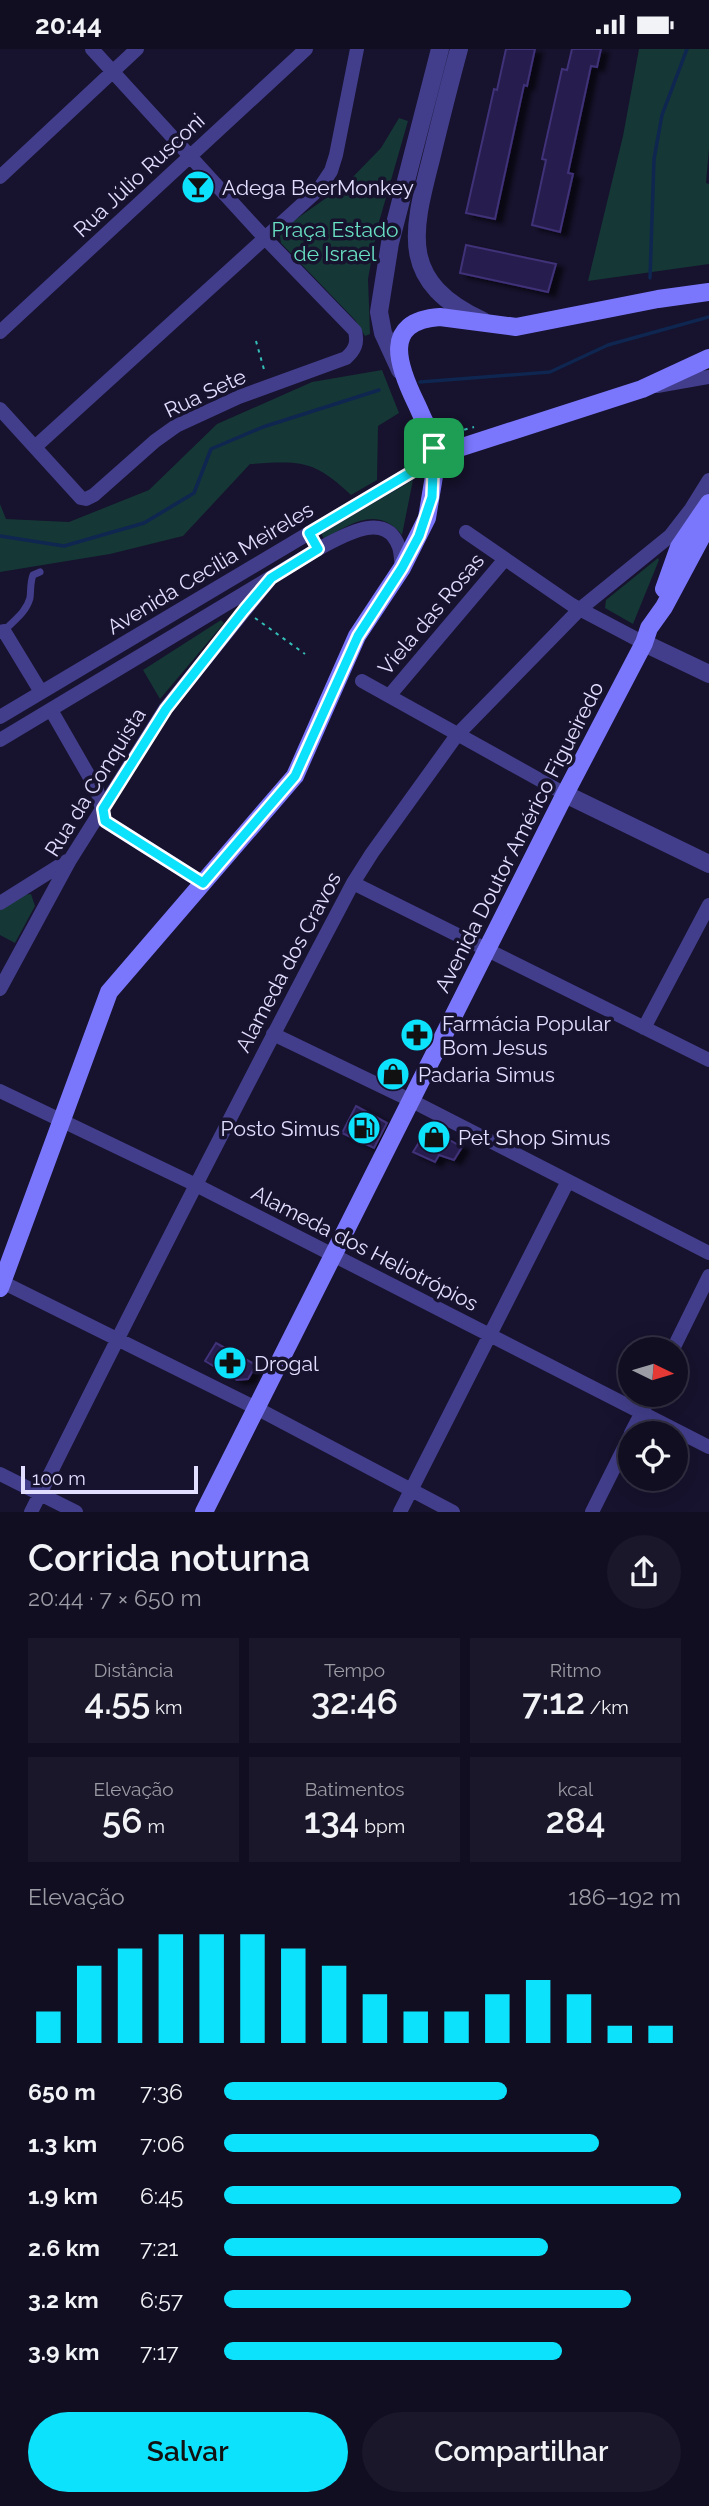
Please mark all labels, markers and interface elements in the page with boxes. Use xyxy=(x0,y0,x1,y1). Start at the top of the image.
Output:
text: 20:44 xyxy=(35,10,102,40)
street label: Rua Júlio Rusconi xyxy=(68,108,210,242)
bar icon: Adega BeerMonkey xyxy=(179,168,217,206)
place label: Adega BeerMonkey xyxy=(222,175,414,200)
park label: Praça Estado de Israel xyxy=(271,217,399,266)
street label: Rua Sete xyxy=(160,363,250,423)
pin xyxy=(404,418,464,478)
icon: arrive xyxy=(415,429,453,467)
street label: Avenida Cecília Meireles xyxy=(102,497,318,639)
street label: Viela das Rosas xyxy=(373,548,489,680)
street label: Avenida Doutor Américo Figueiredo xyxy=(429,677,609,997)
street label: Rua da Conquista xyxy=(39,703,151,861)
street label: Alameda dos Cravos xyxy=(230,868,346,1056)
place label: Farmácia Popular Bom Jesus xyxy=(442,1011,611,1060)
pharmacy icon: Farmácia Popular Bom Jesus xyxy=(398,1016,436,1054)
shop icon: Padaria Simus xyxy=(374,1055,412,1093)
place label: Padaria Simus xyxy=(418,1062,555,1087)
fuel station icon: Posto Simus xyxy=(345,1109,383,1147)
place label: Posto Simus xyxy=(221,1116,340,1141)
shop icon: Pet Shop Simus xyxy=(415,1118,453,1156)
place label: Pet Shop Simus xyxy=(458,1125,611,1150)
street label: Alameda dos Heliotrópios xyxy=(248,1180,482,1316)
north arrow xyxy=(618,1337,688,1407)
map controls xyxy=(618,1337,688,1491)
pharmacy icon: Drogal xyxy=(211,1344,249,1382)
place label: Drogal xyxy=(254,1351,319,1376)
button: locate xyxy=(618,1421,688,1491)
scale bar xyxy=(21,1463,198,1495)
text: 100 m xyxy=(32,1467,86,1489)
text: Corrida noturna xyxy=(28,1535,310,1580)
button: share xyxy=(607,1535,681,1609)
text: 20:44 · 7 × 650 m xyxy=(28,1584,202,1611)
text: Distância xyxy=(94,1659,173,1681)
text: Tempo xyxy=(324,1659,385,1681)
text: Ritmo xyxy=(550,1659,601,1681)
text: 4.55 xyxy=(84,1681,150,1722)
text: 32:46 xyxy=(311,1681,398,1722)
text: 7:12 xyxy=(522,1681,585,1722)
text: km xyxy=(150,1696,183,1718)
text: /km xyxy=(585,1696,629,1718)
text: Elevação xyxy=(94,1778,173,1800)
text: Batimentos xyxy=(305,1778,404,1800)
text: kcal xyxy=(558,1778,593,1800)
text: 56 xyxy=(102,1800,143,1841)
text: 134 xyxy=(304,1800,359,1841)
text: 284 xyxy=(546,1800,606,1841)
text: m xyxy=(143,1815,165,1837)
text: bpm xyxy=(359,1815,405,1837)
text: Elevação xyxy=(28,1883,125,1910)
text: 186–192 m xyxy=(568,1883,681,1910)
text: 650 m xyxy=(28,2078,96,2105)
text: 7:36 xyxy=(140,2078,183,2105)
text: 1.3 km xyxy=(28,2130,97,2157)
text: 7:06 xyxy=(140,2130,185,2157)
text: 1.9 km xyxy=(28,2182,98,2209)
text: 6:45 xyxy=(140,2182,183,2209)
text: 2.6 km xyxy=(28,2234,100,2261)
text: 7:21 xyxy=(140,2234,178,2261)
text: 3.2 km xyxy=(28,2286,99,2313)
text: 6:57 xyxy=(140,2286,183,2313)
text: 3.9 km xyxy=(28,2338,99,2365)
text: 7:17 xyxy=(140,2338,179,2365)
button: Salvar xyxy=(28,2412,348,2492)
button: Compartilhar xyxy=(362,2412,681,2492)

